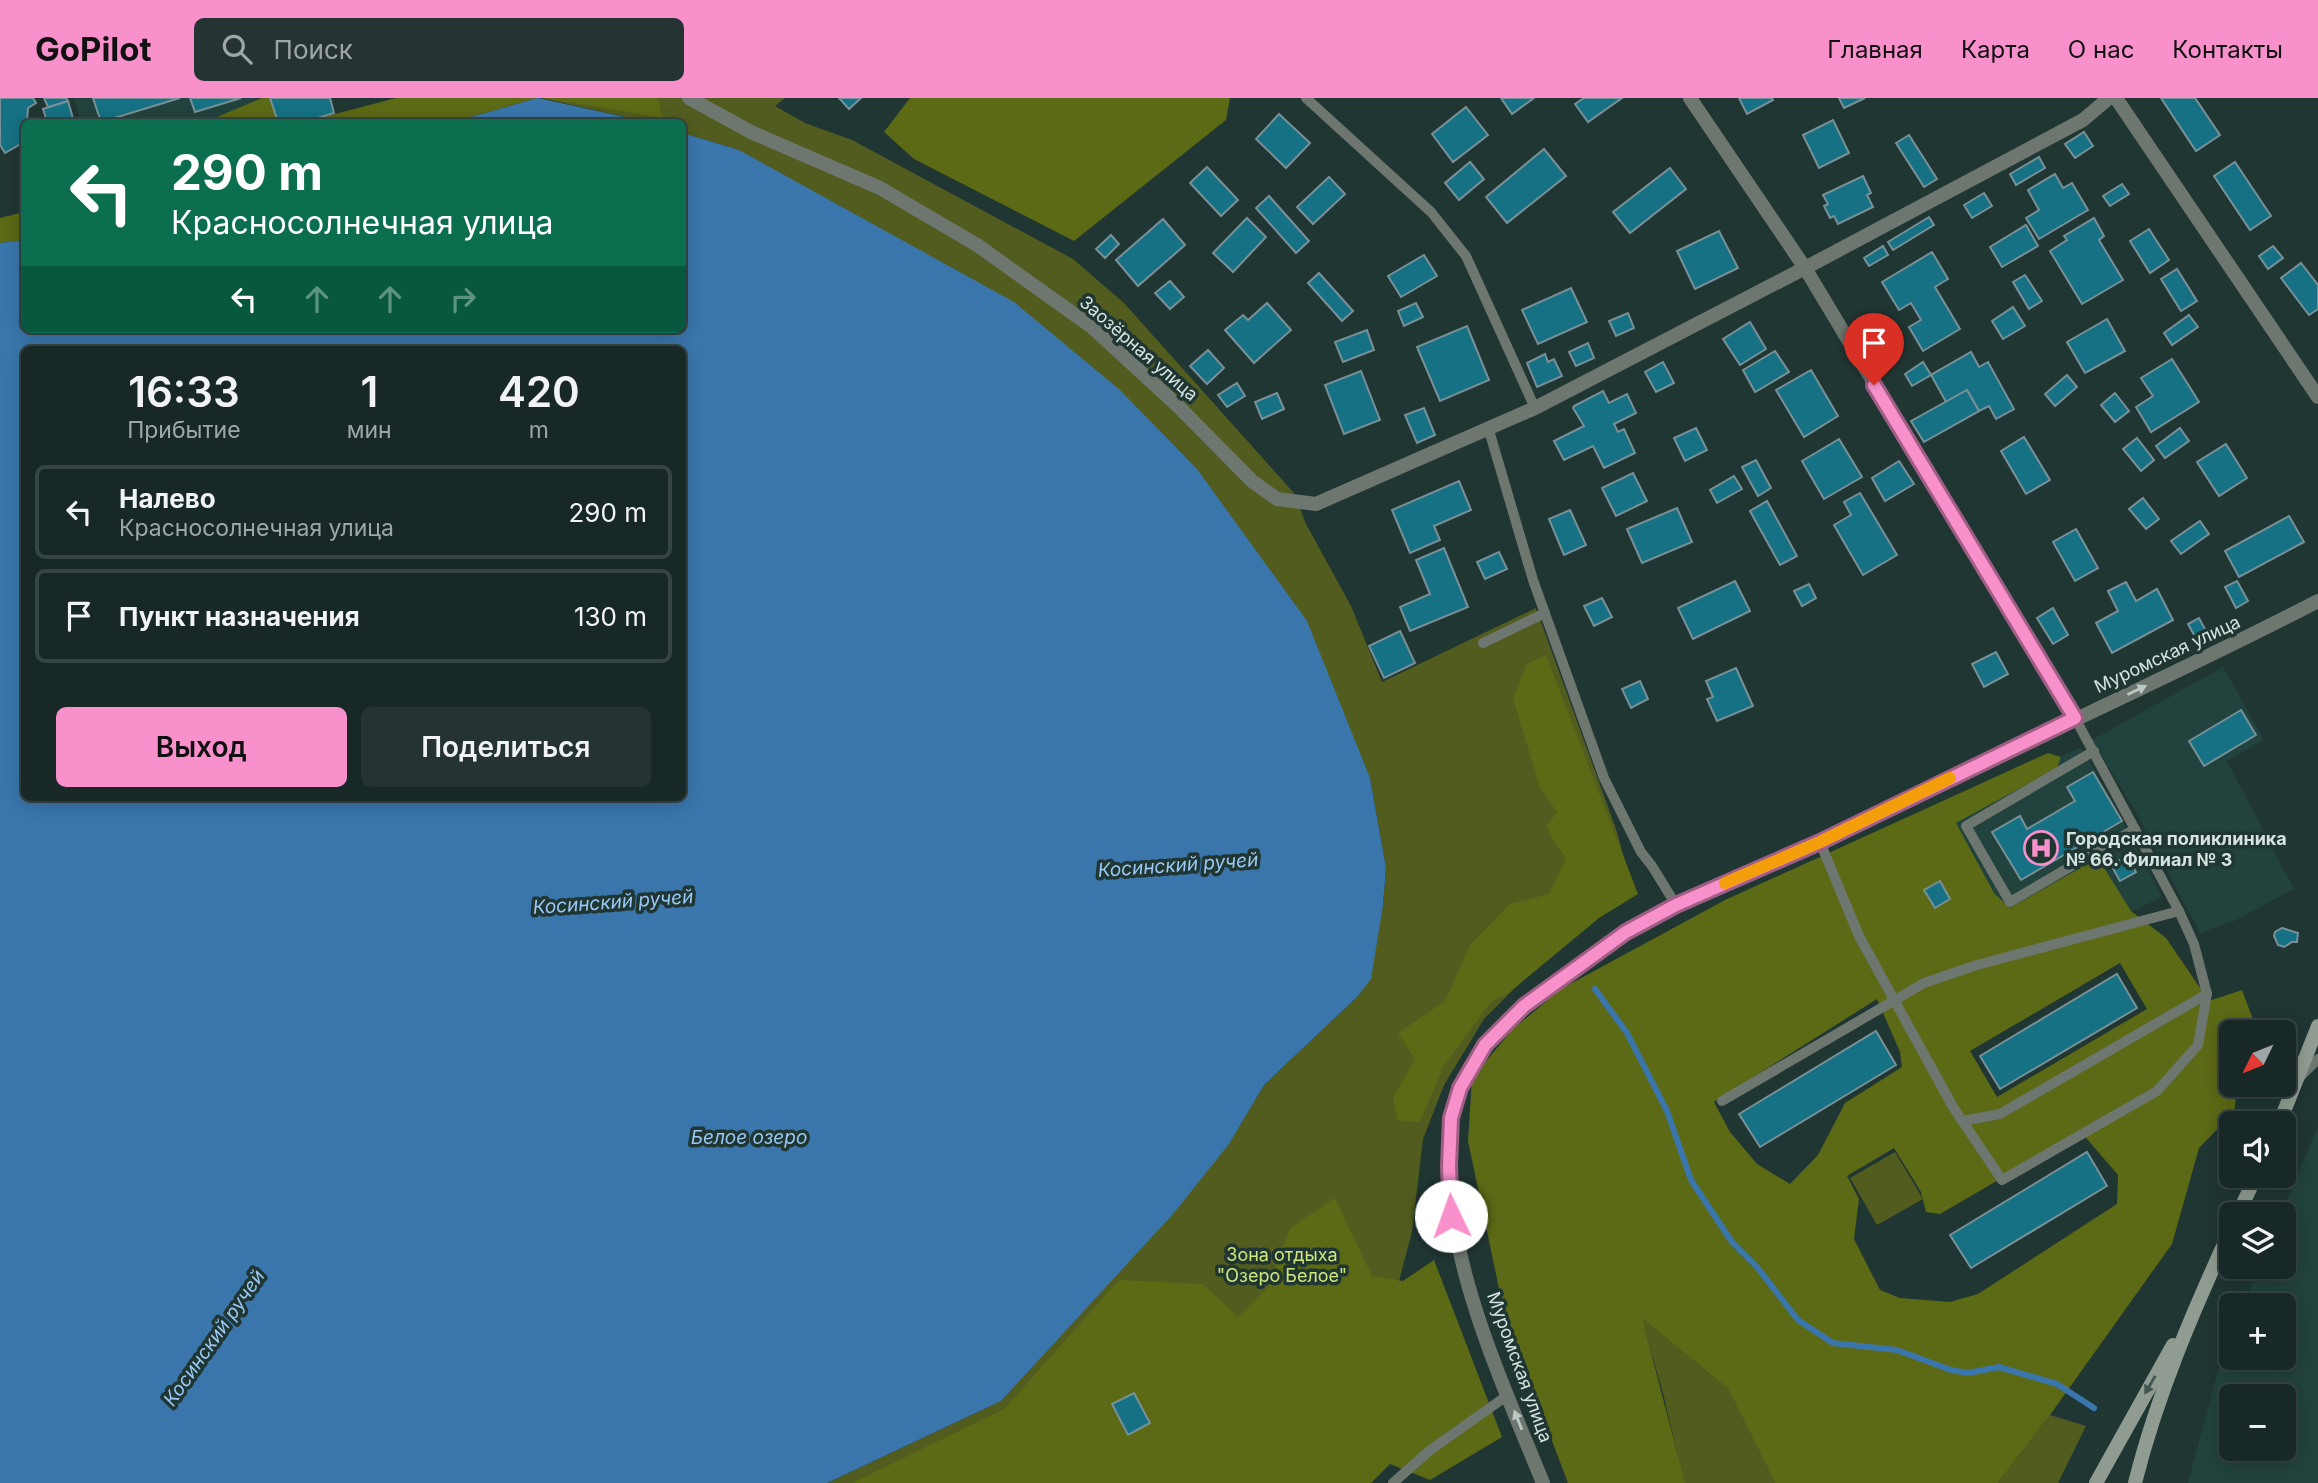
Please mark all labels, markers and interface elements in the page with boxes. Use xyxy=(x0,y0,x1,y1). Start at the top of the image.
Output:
search box xyxy=(194,18,684,81)
text: GoPilot xyxy=(35,29,152,69)
icon: search xyxy=(218,30,256,68)
text: Поиск xyxy=(274,34,353,65)
text: Главная xyxy=(1827,35,1923,64)
text: Карта xyxy=(1961,35,2030,64)
text: О нас xyxy=(2068,35,2134,64)
text: Контакты xyxy=(2172,35,2283,64)
text: 290 m xyxy=(171,143,323,202)
icon: left xyxy=(56,147,147,238)
text: Красносолнечная улица xyxy=(171,203,554,242)
icon: left xyxy=(225,280,263,318)
icon: ahead xyxy=(298,280,336,318)
icon: ahead xyxy=(371,280,409,318)
icon: right xyxy=(444,280,482,318)
street label: Заозёрная улица xyxy=(1076,291,1202,405)
pin xyxy=(1844,313,1904,385)
icon: arrive xyxy=(1855,324,1893,362)
text: 16:33 xyxy=(128,366,240,417)
text: 1 xyxy=(360,366,378,417)
text: 420 xyxy=(498,366,580,417)
text: Прибытие xyxy=(127,416,241,444)
text: мин xyxy=(347,416,392,444)
text: m xyxy=(529,416,549,444)
text: Налево xyxy=(119,483,216,514)
icon: left xyxy=(60,493,98,531)
text: 290 m xyxy=(569,497,647,528)
text: Красносолнечная улица xyxy=(119,514,394,542)
icon: arrive xyxy=(60,597,98,635)
text: Пункт назначения xyxy=(119,601,360,632)
text: 130 m xyxy=(574,601,647,632)
street label: Муромская улица xyxy=(2091,611,2243,697)
one-way arrow xyxy=(2127,684,2147,695)
button: Выход xyxy=(56,707,347,787)
button: Поделиться xyxy=(361,707,651,787)
place label: Городская поликлиника № 66. Филиал № 3 xyxy=(2066,828,2287,870)
hospital icon: Городская поликлиника № 66. Филиал № 3 xyxy=(2022,829,2060,867)
water label: Косинский ручей xyxy=(1097,848,1259,882)
water label: Косинский ручей xyxy=(532,885,694,919)
north arrow xyxy=(2219,1020,2296,1097)
map controls xyxy=(2219,1020,2296,1461)
button: sound xyxy=(2219,1111,2296,1188)
water label: Белое озеро xyxy=(691,1126,807,1149)
position arrow xyxy=(1414,1179,1488,1253)
button: layers xyxy=(2219,1202,2296,1279)
park label: Зона отдыха "Озеро Белое" xyxy=(1217,1244,1347,1286)
water label: Косинский ручей xyxy=(158,1266,270,1410)
street label: Муромская улица xyxy=(1483,1289,1557,1445)
button: + xyxy=(2219,1293,2296,1370)
one-way arrow xyxy=(2144,1375,2156,1394)
button: − xyxy=(2219,1384,2296,1461)
one-way arrow xyxy=(1512,1409,1523,1430)

